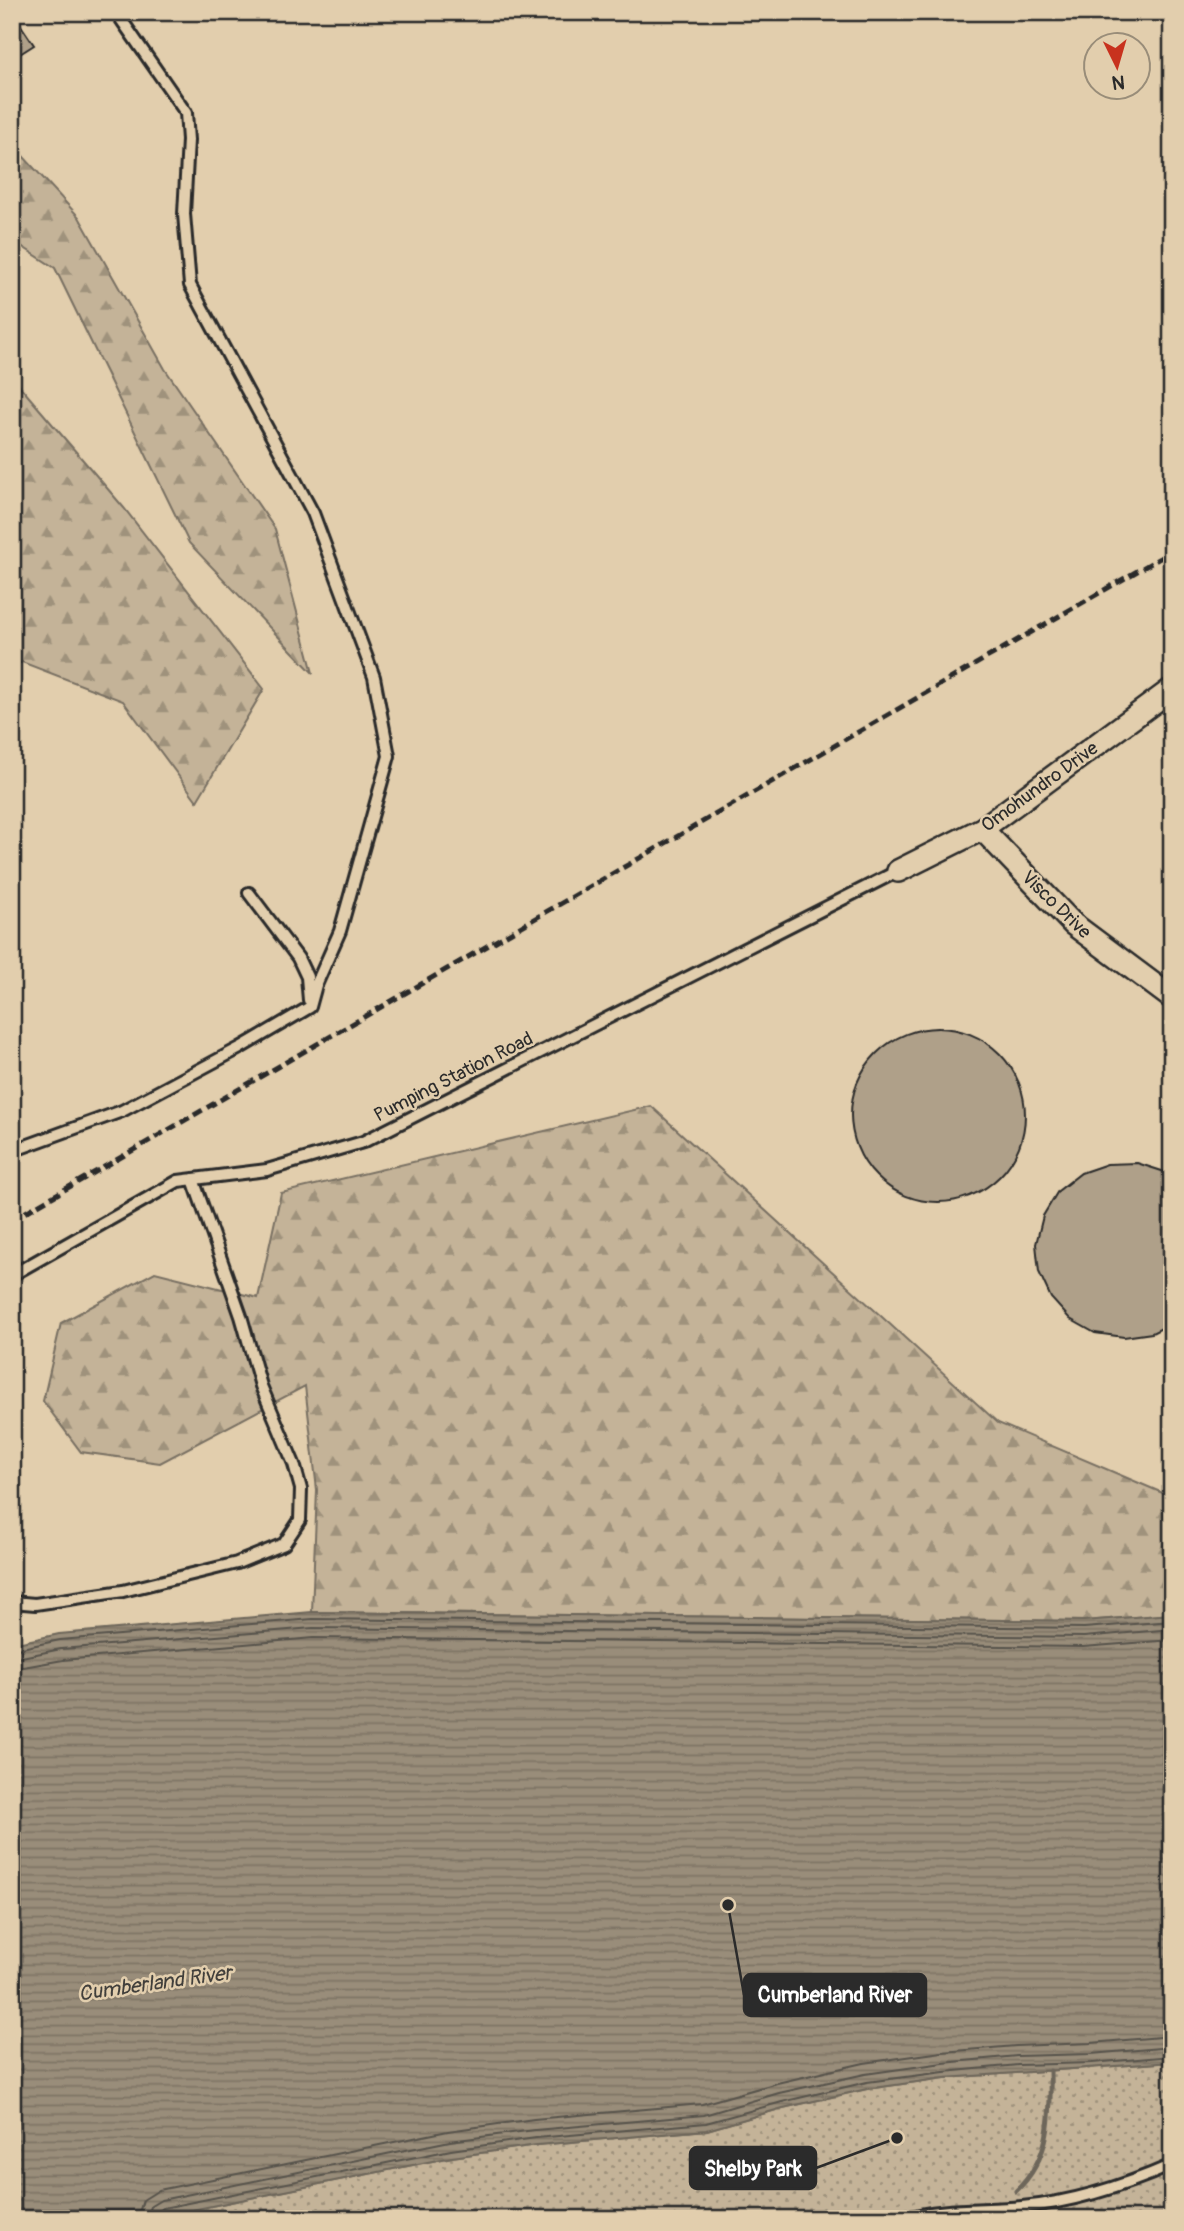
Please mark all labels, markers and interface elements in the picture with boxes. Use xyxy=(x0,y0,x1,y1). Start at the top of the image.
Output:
north arrow xyxy=(1082,32,1152,102)
text: N xyxy=(1111,69,1126,94)
street label: Omohundro Drive xyxy=(976,736,1103,837)
street label: Visco Drive xyxy=(1016,866,1097,944)
street label: Pumping Station Road xyxy=(370,1026,537,1127)
water label: Cumberland River xyxy=(77,1959,236,2008)
callout: Cumberland River xyxy=(744,1974,926,2016)
text: Cumberland River xyxy=(758,1982,913,2009)
callout: Shelby Park xyxy=(690,2147,816,2189)
text: Shelby Park xyxy=(704,2156,802,2183)

